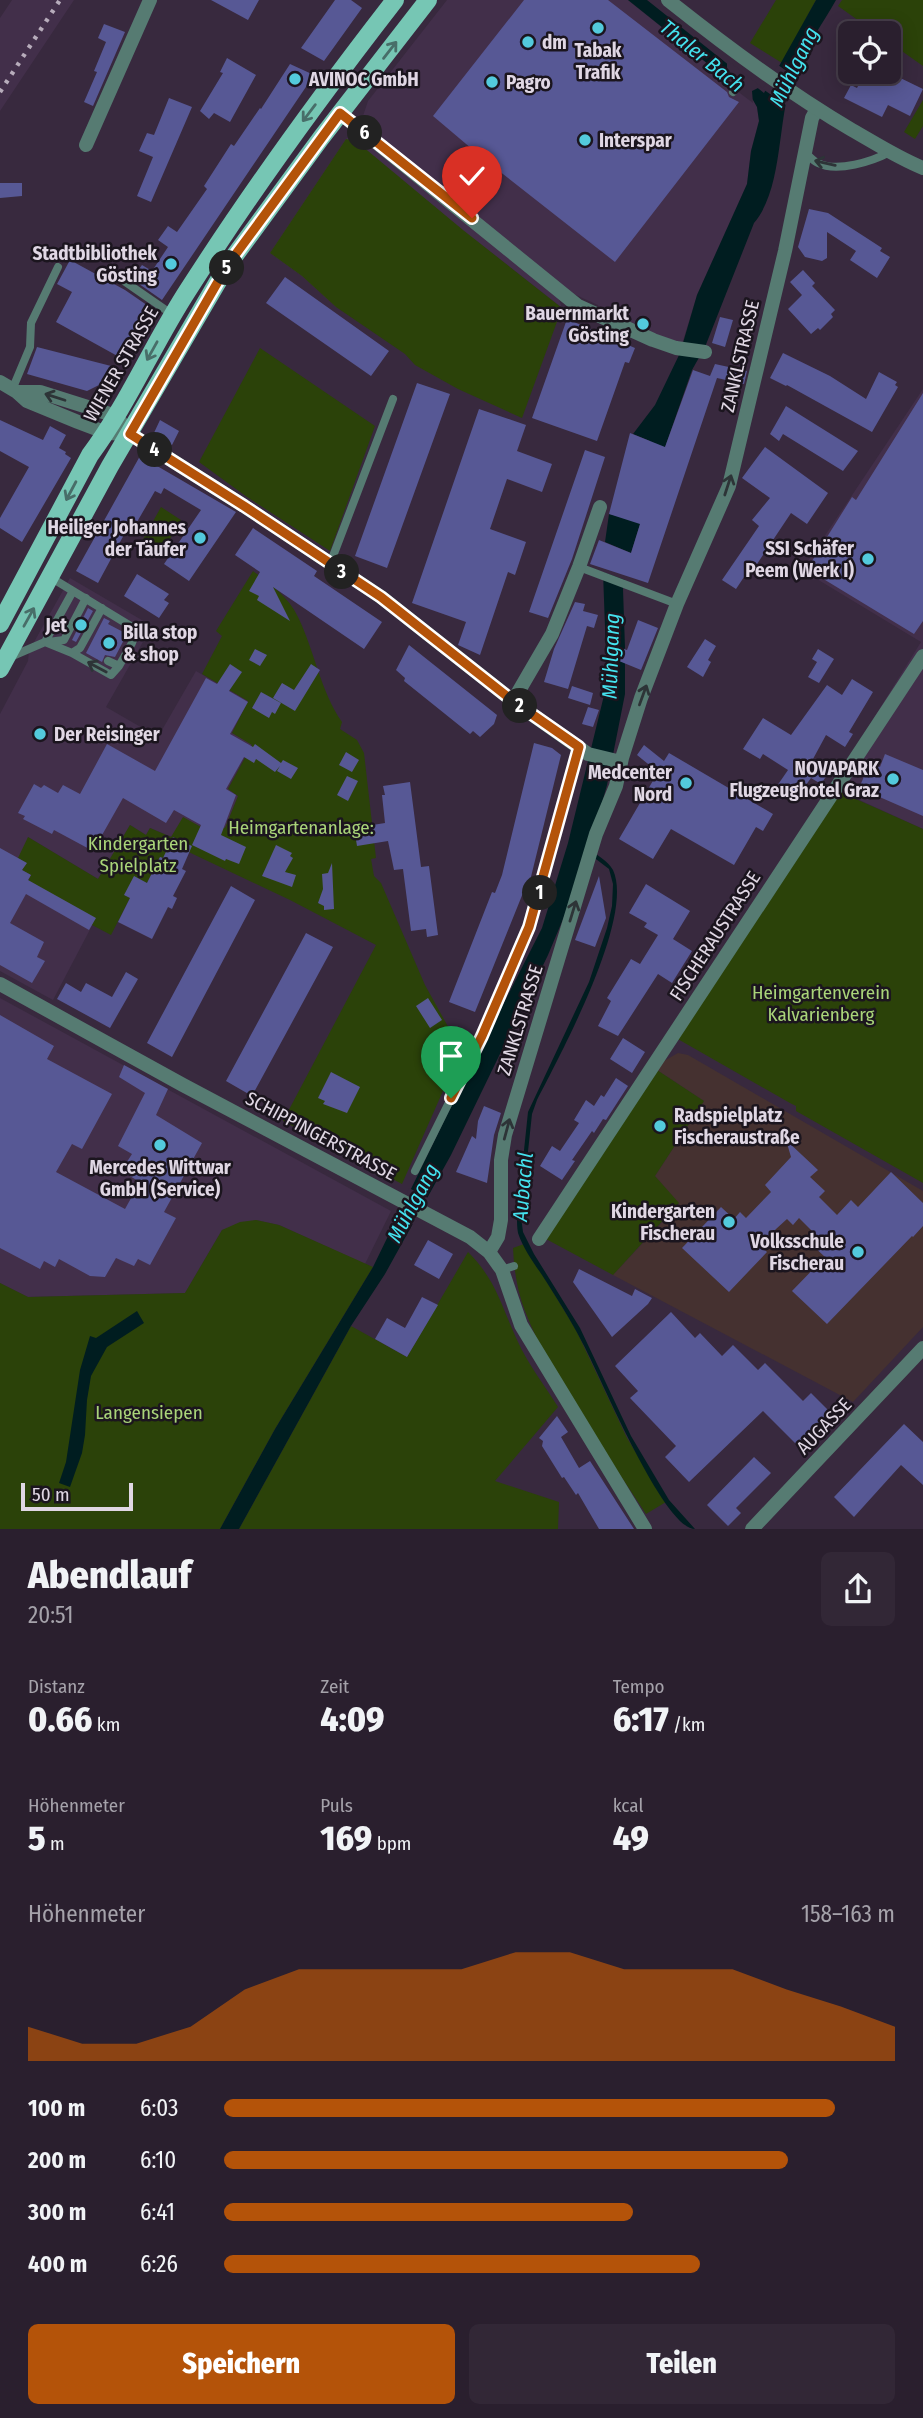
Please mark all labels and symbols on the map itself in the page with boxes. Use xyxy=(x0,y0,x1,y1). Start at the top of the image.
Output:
water label: Thaler Bach xyxy=(654,14,750,98)
marker: Tabak Trafik xyxy=(590,20,606,36)
water label: Mühlgang xyxy=(763,23,825,111)
place label: dm xyxy=(542,31,567,54)
marker: dm xyxy=(520,34,536,50)
place label: Tabak Trafik xyxy=(574,39,622,84)
one-way arrow xyxy=(382,41,397,59)
place label: AVINOC GmbH xyxy=(308,68,419,91)
marker: AVINOC GmbH xyxy=(287,71,303,87)
place label: Pagro xyxy=(506,71,551,94)
marker: Pagro xyxy=(484,74,500,90)
one-way arrow xyxy=(302,103,317,122)
pin: 6 xyxy=(348,116,382,150)
place label: Interspar xyxy=(599,129,673,152)
marker: Interspar xyxy=(577,132,593,148)
pin xyxy=(442,146,502,218)
one-way arrow xyxy=(815,156,837,169)
place label: Stadtbibliothek Gösting xyxy=(32,242,158,287)
pin: 5 xyxy=(210,250,244,286)
marker: Stadtbibliothek Gösting xyxy=(163,256,179,272)
street label: ZANKLSTRASSE xyxy=(716,298,764,414)
street label: WIENER STRASSE xyxy=(79,302,163,426)
place label: Bauernmarkt Gösting xyxy=(525,302,630,347)
marker: Bauernmarkt Gösting xyxy=(635,316,651,332)
one-way arrow xyxy=(145,340,158,361)
one-way arrow xyxy=(44,390,66,402)
pin: 4 xyxy=(138,433,172,468)
one-way arrow xyxy=(723,474,736,496)
one-way arrow xyxy=(64,480,78,500)
place label: Heiliger Johannes der Täufer xyxy=(47,516,187,561)
marker: Heiliger Johannes der Täufer xyxy=(192,530,208,546)
place label: SSI Schäfer Peem (Werk I) xyxy=(745,537,855,582)
marker: SSI Schäfer Peem (Werk I) xyxy=(860,551,876,567)
pin: 3 xyxy=(324,554,360,590)
one-way arrow xyxy=(22,607,36,628)
water label: Mühlgang xyxy=(597,613,625,699)
place label: Jet xyxy=(44,614,67,637)
marker: Jet xyxy=(73,617,89,633)
place label: Billa stop & shop xyxy=(123,621,197,666)
marker: Billa stop & shop xyxy=(101,635,117,651)
one-way arrow xyxy=(87,660,107,674)
one-way arrow xyxy=(637,685,650,707)
pin: 2 xyxy=(503,688,538,724)
place label: Der Reisinger xyxy=(54,723,161,746)
marker: Der Reisinger xyxy=(32,726,48,742)
place label: NOVAPARK Flugzeughotel Graz xyxy=(730,757,880,802)
place label: Medcenter Nord xyxy=(588,761,673,806)
marker: NOVAPARK Flugzeughotel Graz xyxy=(885,771,901,787)
marker: Medcenter Nord xyxy=(678,775,694,791)
park label: Heimgartenanlage: xyxy=(228,816,374,839)
park label: Kindergarten Spielplatz xyxy=(88,832,188,877)
street label: FISCHERAUSTRASSE xyxy=(665,867,765,1005)
pin: 1 xyxy=(522,876,558,910)
one-way arrow xyxy=(567,901,580,923)
street label: ZANKLSTRASSE xyxy=(492,962,548,1078)
park label: Heimgartenverein Kalvarienberg xyxy=(752,981,890,1026)
pin xyxy=(421,1026,481,1098)
street label: SCHIPPINGERSTRASSE xyxy=(242,1086,400,1186)
place label: Radspielplatz Fischeraustraße xyxy=(674,1104,800,1149)
one-way arrow xyxy=(501,1118,514,1141)
marker: Radspielplatz Fischeraustraße xyxy=(652,1118,668,1134)
marker: Mercedes Wittwar GmbH (Service) xyxy=(152,1137,168,1153)
water label: Aubachl xyxy=(507,1151,539,1224)
place label: Mercedes Wittwar GmbH (Service) xyxy=(89,1156,232,1201)
water label: Mühlgang xyxy=(381,1159,445,1247)
place label: Kindergarten Fischerau xyxy=(611,1200,715,1245)
marker: Kindergarten Fischerau xyxy=(721,1214,737,1230)
place label: Volksschule Fischerau xyxy=(749,1230,844,1275)
marker: Volksschule Fischerau xyxy=(850,1244,866,1260)
street label: AUGASSE xyxy=(792,1393,856,1459)
park label: Langensiepen xyxy=(95,1401,203,1424)
scale bar xyxy=(21,1480,133,1512)

